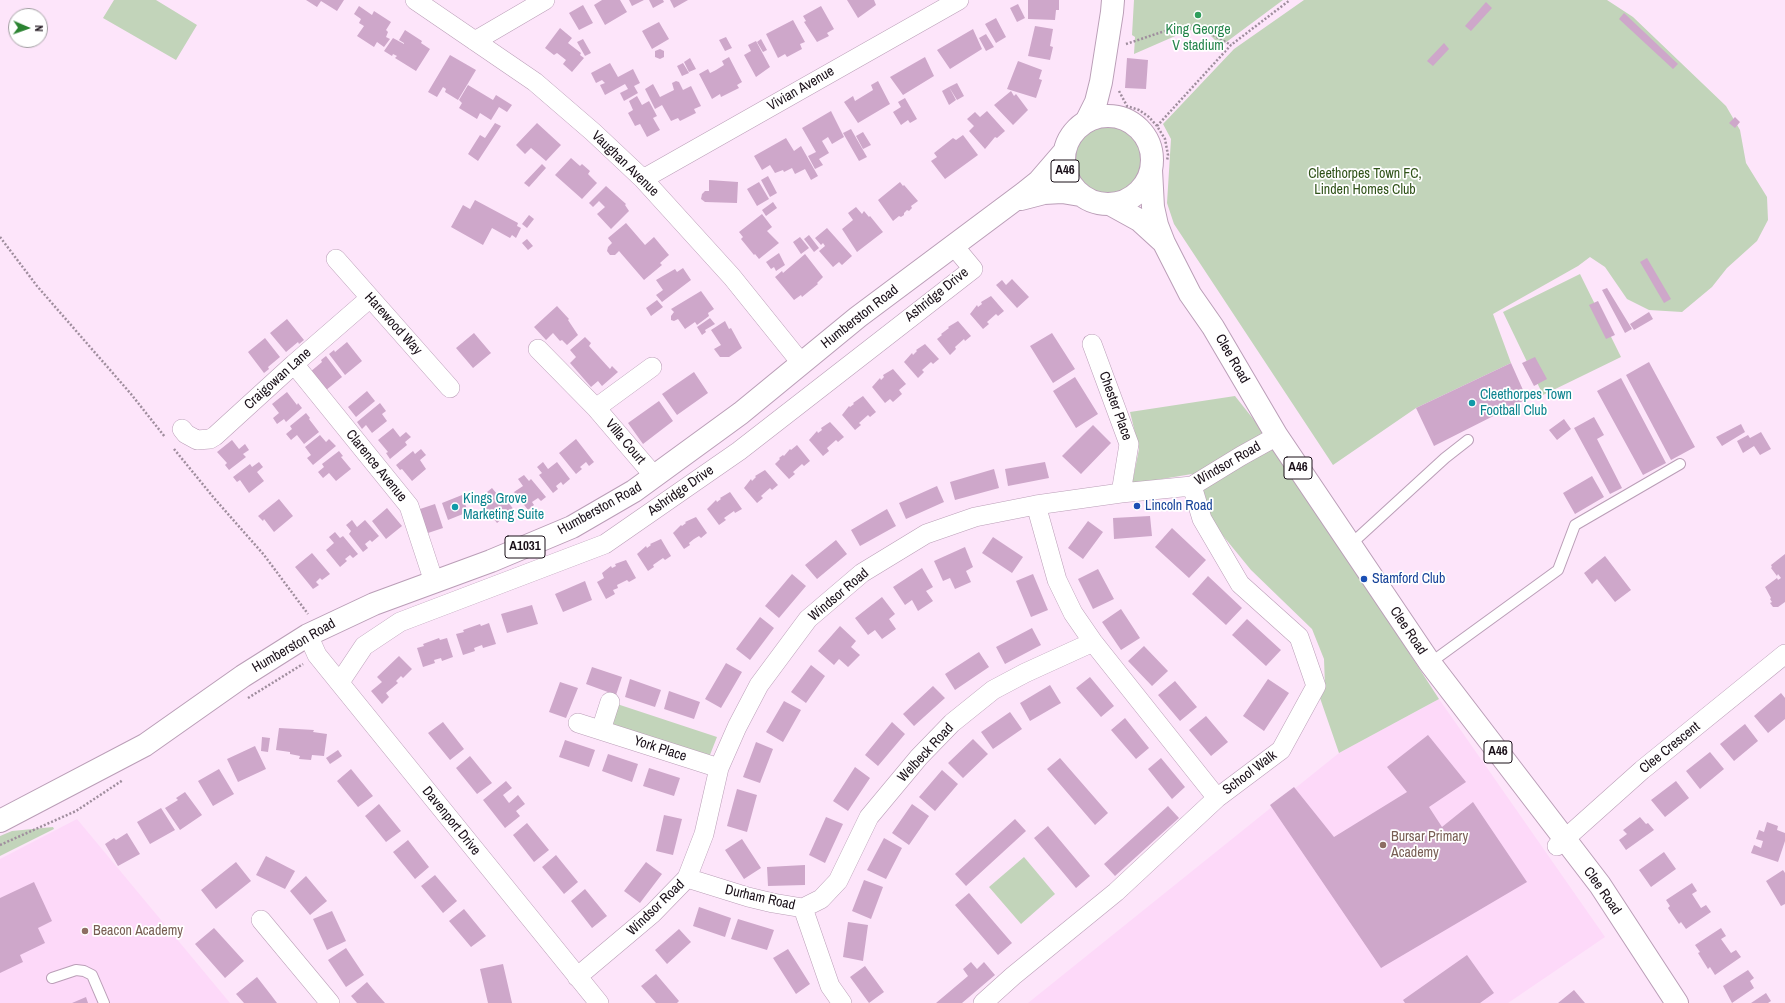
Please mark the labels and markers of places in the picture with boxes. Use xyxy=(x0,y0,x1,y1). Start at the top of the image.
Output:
marker: King George V stadium xyxy=(1193,10,1203,20)
place label: King George V stadium xyxy=(1165,22,1231,54)
place label: Cleethorpes Town Football Club xyxy=(1480,387,1572,420)
marker: Cleethorpes Town Football Club xyxy=(1467,398,1477,408)
place label: Kings Grove Marketing Suite xyxy=(463,491,544,524)
place label: Lincoln Road xyxy=(1145,498,1213,514)
marker: Lincoln Road xyxy=(1132,501,1142,511)
marker: Kings Grove Marketing Suite xyxy=(450,502,460,512)
place label: Stamford Club xyxy=(1372,571,1445,587)
marker: Stamford Club xyxy=(1359,574,1369,584)
place label: Bursar Primary Academy xyxy=(1391,829,1468,862)
marker: Bursar Primary Academy xyxy=(1378,840,1388,850)
place label: Beacon Academy xyxy=(93,923,183,939)
marker: Beacon Academy xyxy=(80,926,90,936)

